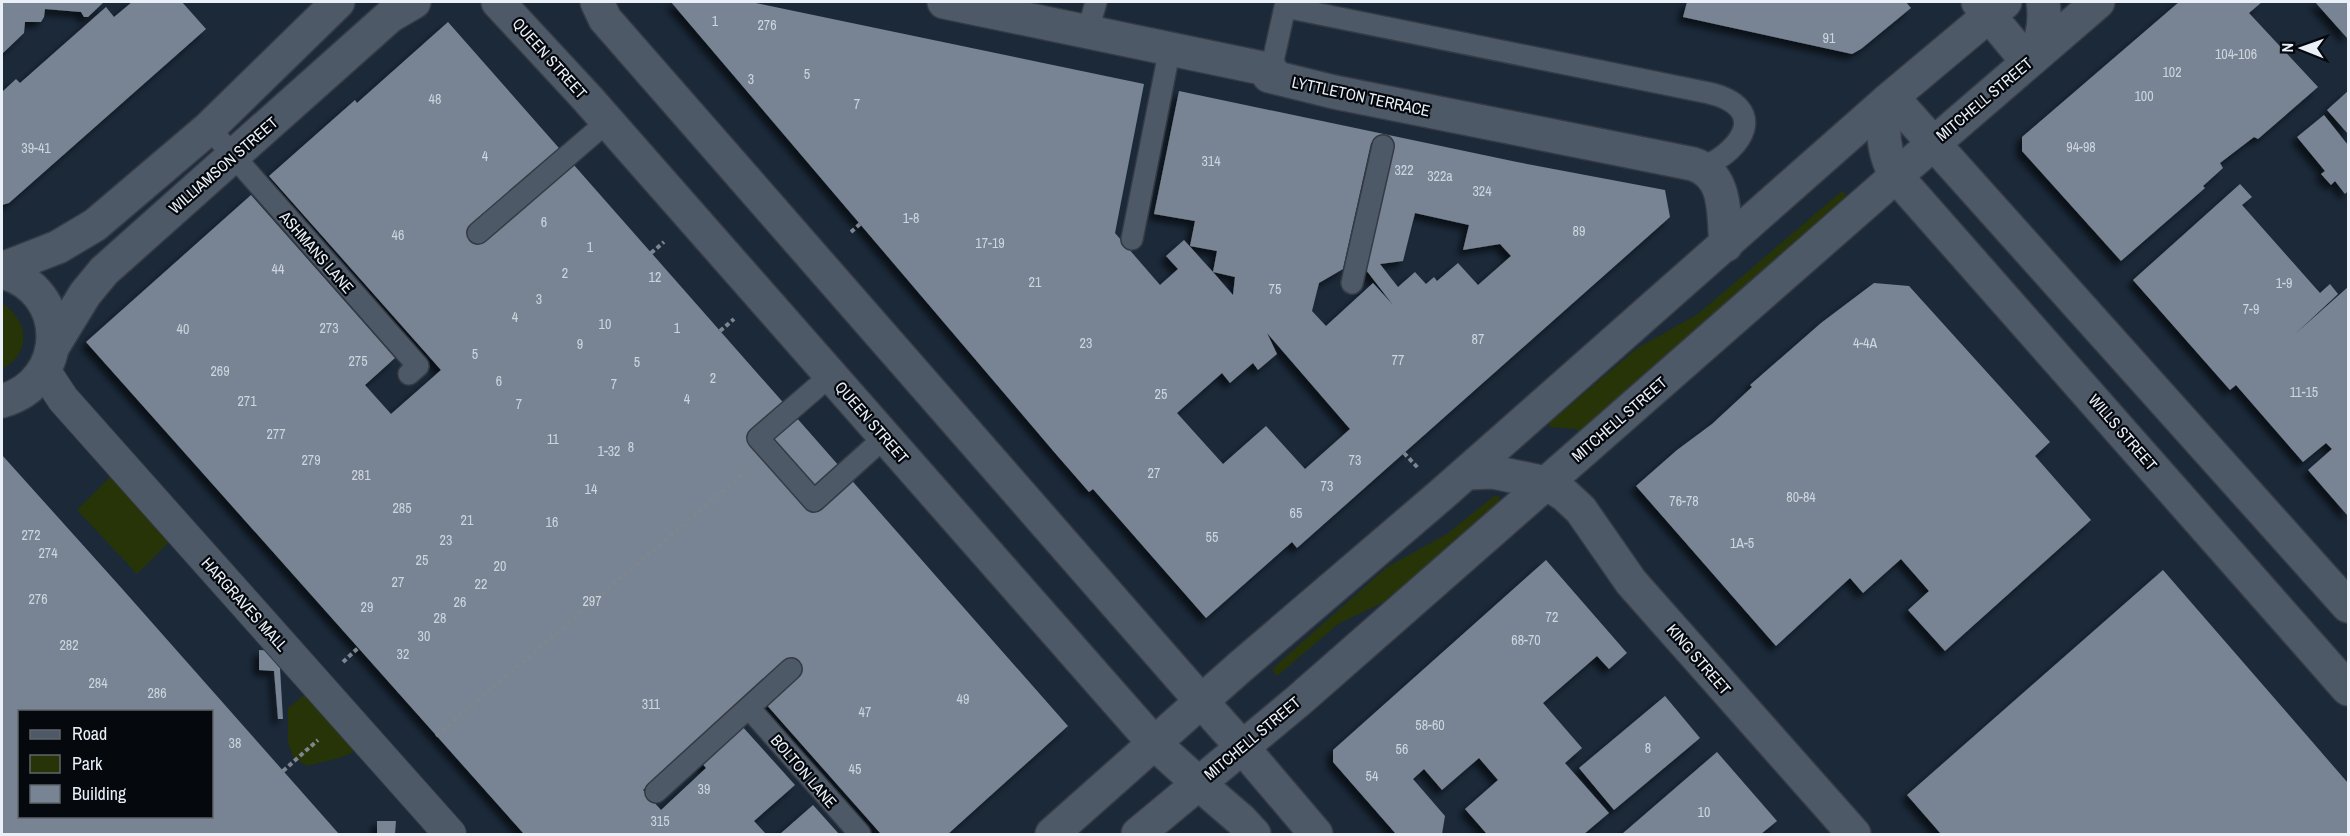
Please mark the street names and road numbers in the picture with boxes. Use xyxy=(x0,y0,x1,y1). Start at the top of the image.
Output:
street label: QUEEN STREET xyxy=(508,13,592,103)
street label: MITCHELL STREET xyxy=(1931,52,2037,146)
street label: LYTTLETON TERRACE xyxy=(1290,71,1432,121)
street label: WILLIAMSON STREET xyxy=(164,111,282,219)
street label: ASHMANS LANE xyxy=(274,205,359,298)
street label: MITCHELL STREET xyxy=(1567,371,1671,467)
street label: QUEEN STREET xyxy=(830,376,914,468)
street label: WILLS STREET xyxy=(2084,389,2162,475)
street label: HARGRAVES MALL xyxy=(197,552,294,656)
street label: KING STREET xyxy=(1662,619,1736,699)
street label: MITCHELL STREET xyxy=(1199,691,1305,785)
street label: BOLTON LANE xyxy=(766,730,842,812)

